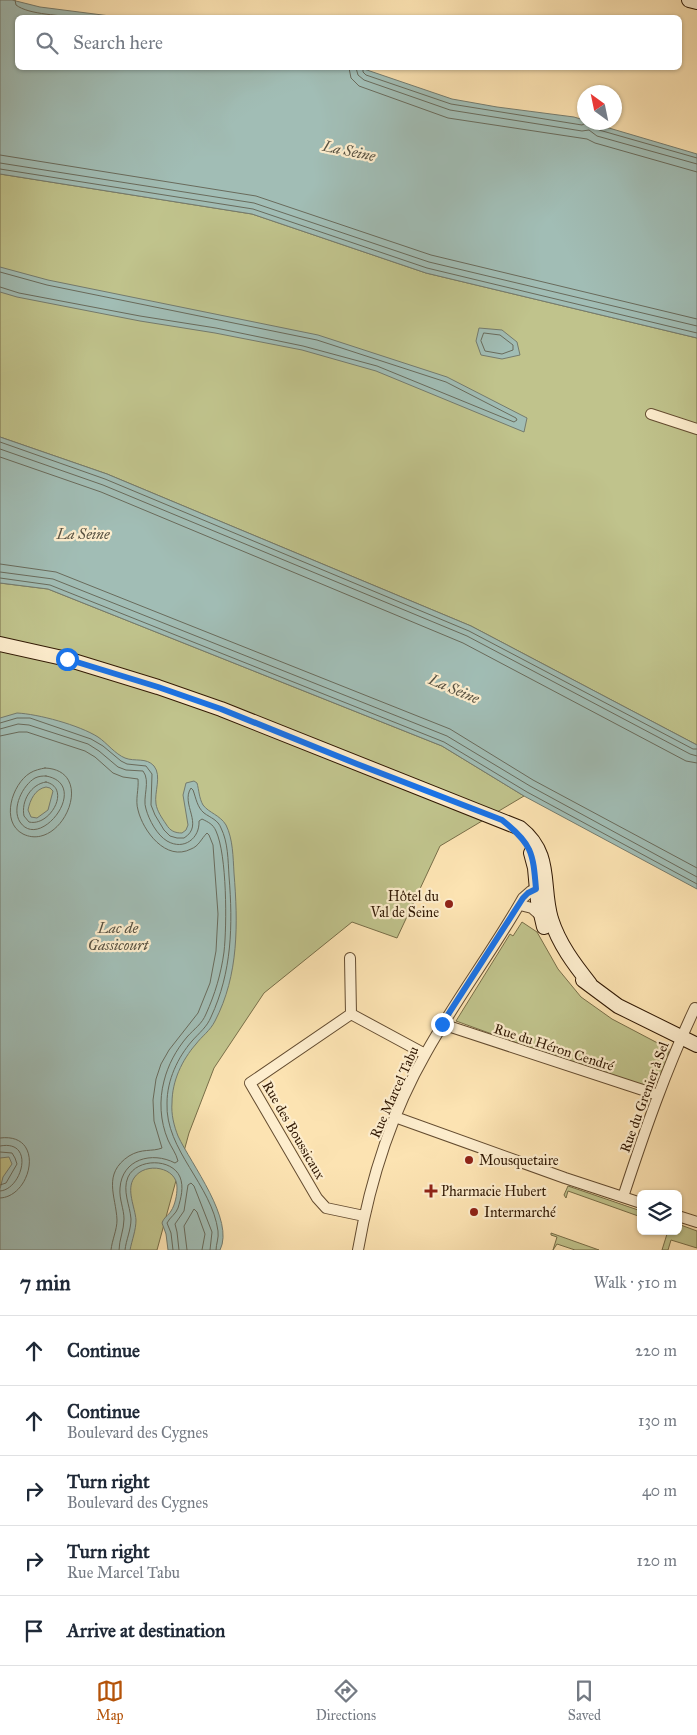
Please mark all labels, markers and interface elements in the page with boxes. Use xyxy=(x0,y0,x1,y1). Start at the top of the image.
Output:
search box xyxy=(15,15,682,70)
icon: search xyxy=(33,29,61,57)
text: Search here xyxy=(73,31,163,54)
north arrow xyxy=(577,85,622,130)
water label: La Seine xyxy=(320,136,377,165)
water label: La Seine xyxy=(56,525,110,543)
route start xyxy=(56,648,79,671)
water label: La Seine xyxy=(425,670,482,708)
place label: Hôtel du Val de Seine xyxy=(370,888,440,921)
marker: Hôtel du Val de Seine xyxy=(443,898,455,910)
water label: Lac de Gassicourt xyxy=(88,919,150,954)
route end xyxy=(431,1013,454,1036)
street label: Rue du Héron Cendré xyxy=(492,1020,616,1075)
street label: Rue du Grenier à Sel xyxy=(617,1039,673,1155)
street label: Rue Marcel Tabu xyxy=(367,1043,423,1141)
street label: Rue des Boussicaux xyxy=(259,1078,329,1183)
place label: Mousquetaire xyxy=(479,1152,559,1170)
marker: Mousquetaire xyxy=(463,1154,475,1166)
place label: Pharmacie Hubert xyxy=(441,1183,546,1200)
marker: Pharmacie Hubert xyxy=(425,1185,437,1197)
map controls xyxy=(637,1190,682,1235)
button: layers xyxy=(637,1190,682,1235)
place label: Intermarché xyxy=(484,1204,556,1221)
marker: Intermarché xyxy=(468,1206,480,1218)
text: 7 min xyxy=(20,1270,71,1296)
text: Walk · 510 m xyxy=(594,1273,677,1292)
icon: ahead xyxy=(20,1337,48,1365)
text: Continue xyxy=(67,1339,140,1362)
text: 220 m xyxy=(635,1341,677,1360)
text: Continue xyxy=(67,1400,140,1423)
icon: ahead xyxy=(20,1407,48,1435)
text: 130 m xyxy=(638,1411,677,1430)
text: Boulevard des Cygnes xyxy=(67,1423,208,1442)
text: Turn right xyxy=(67,1470,150,1493)
icon: right xyxy=(20,1477,48,1505)
text: 40 m xyxy=(642,1481,677,1500)
text: Boulevard des Cygnes xyxy=(67,1493,208,1512)
text: Turn right xyxy=(67,1540,150,1563)
icon: right xyxy=(20,1547,48,1575)
text: 120 m xyxy=(637,1551,677,1570)
text: Rue Marcel Tabu xyxy=(67,1563,180,1582)
icon: arrive xyxy=(20,1617,48,1645)
text: Arrive at destination xyxy=(67,1619,225,1642)
tab: Map xyxy=(96,1677,124,1724)
tab: Directions xyxy=(316,1677,376,1724)
tab: Saved xyxy=(568,1677,601,1724)

